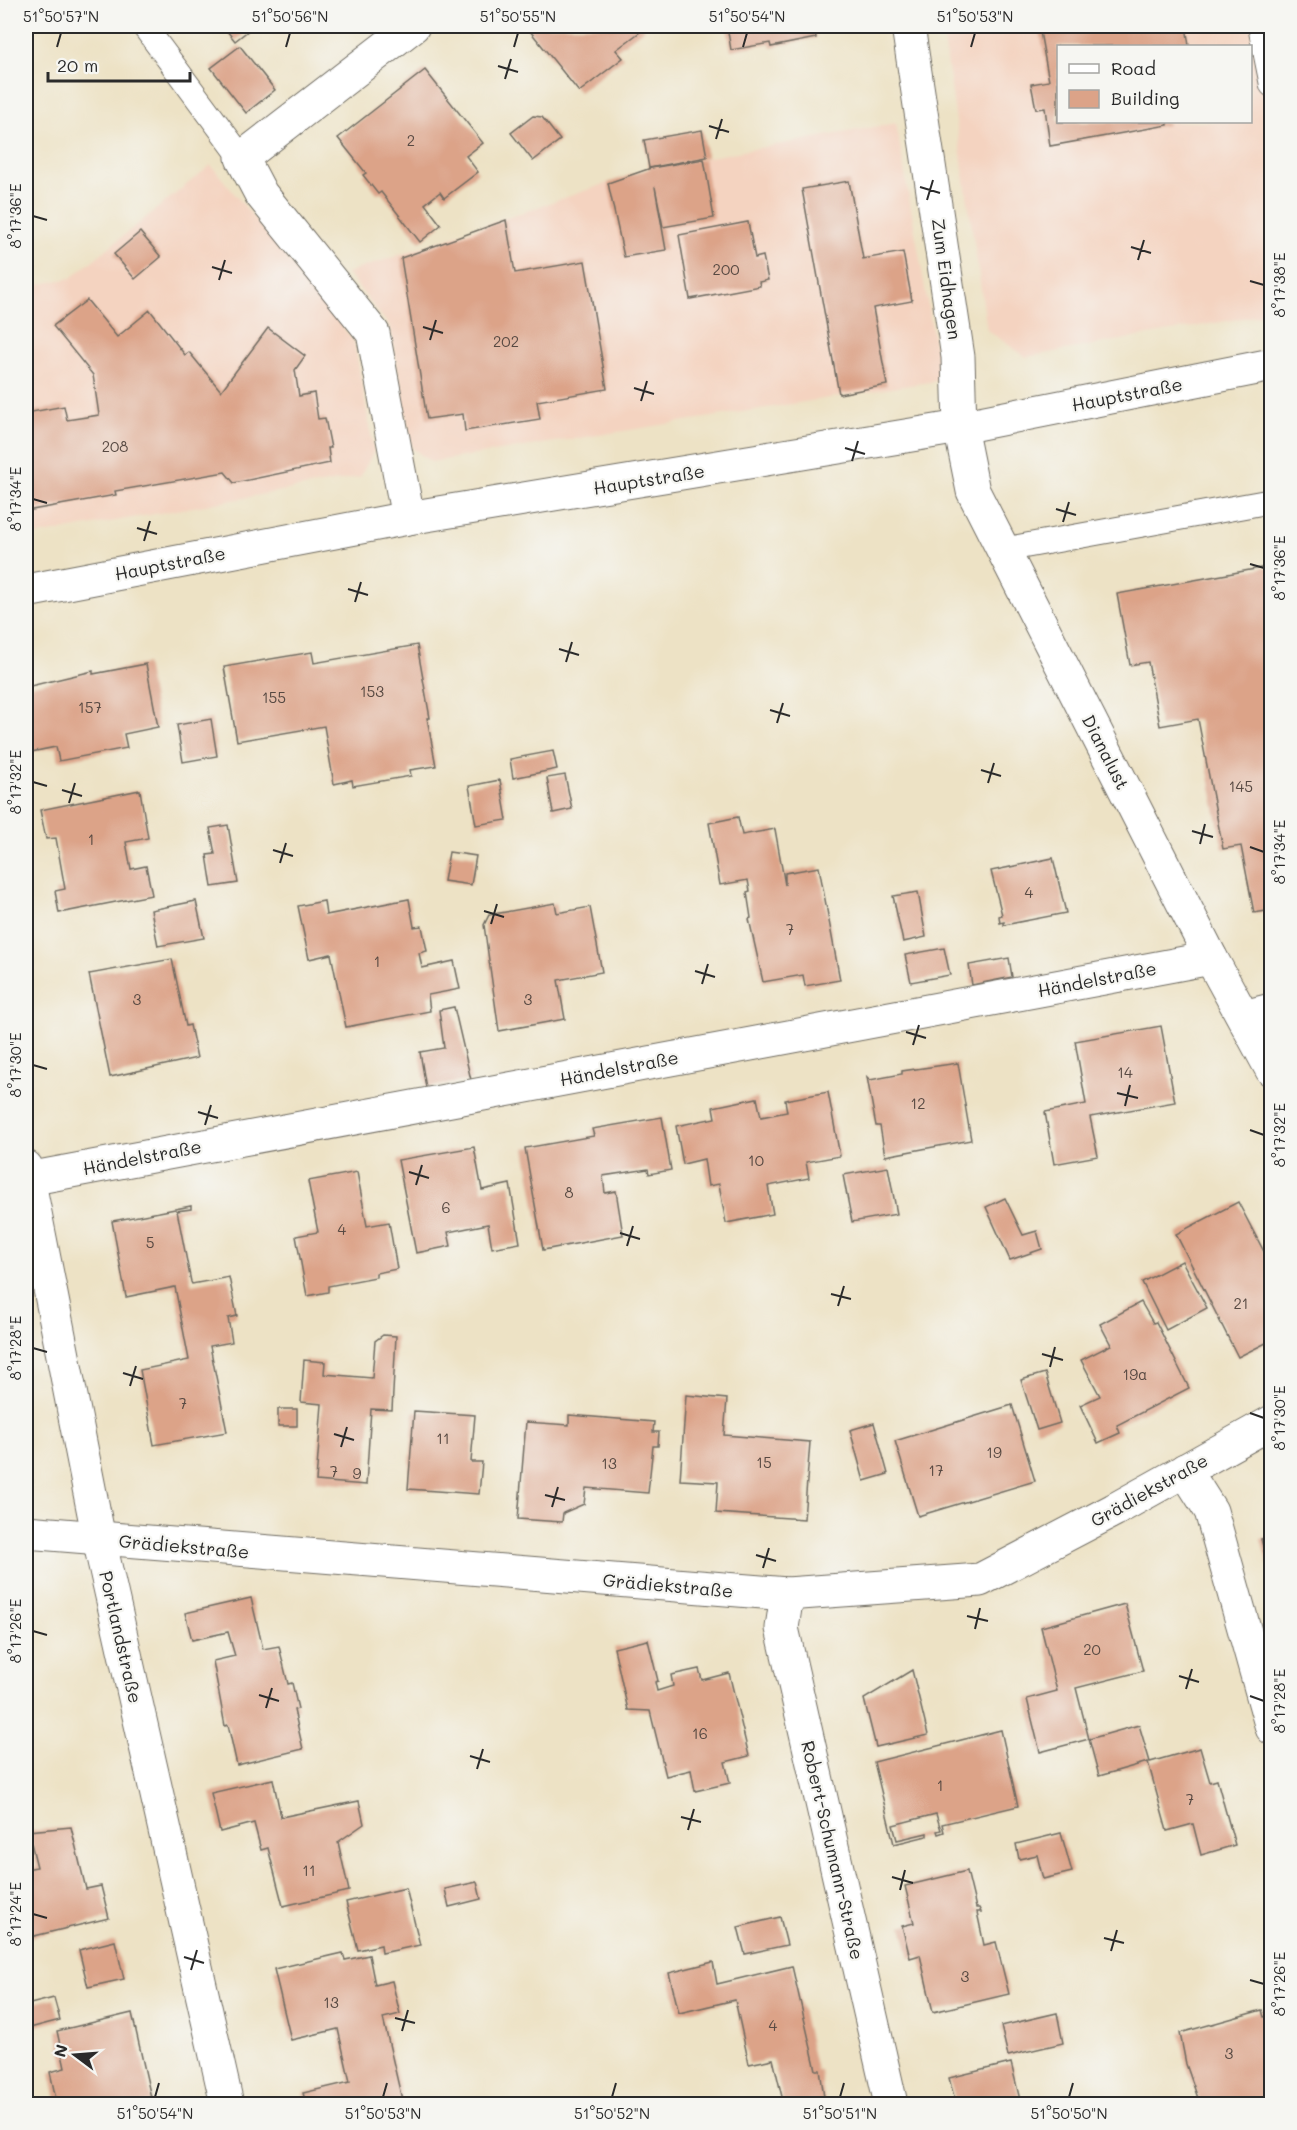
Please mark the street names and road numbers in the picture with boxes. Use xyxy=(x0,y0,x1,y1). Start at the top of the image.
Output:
street label: Zum Eidhagen xyxy=(927,217,967,341)
street label: Hauptstraße xyxy=(1070,371,1184,417)
street label: Hauptstraße xyxy=(592,458,706,500)
street label: Hauptstraße xyxy=(113,540,227,586)
street label: Dianalust xyxy=(1077,710,1135,794)
street label: Händelstraße xyxy=(1036,956,1158,1002)
street label: Händelstraße xyxy=(558,1045,680,1091)
street label: Händelstraße xyxy=(81,1134,203,1180)
street label: Grädiekstraße xyxy=(1086,1448,1212,1532)
street label: Grädiekstraße xyxy=(118,1528,250,1564)
street label: Grädiekstraße xyxy=(602,1567,734,1603)
street label: Portlandstraße xyxy=(94,1568,148,1706)
street label: Robert-Schumann-Straße xyxy=(796,1738,870,1962)

